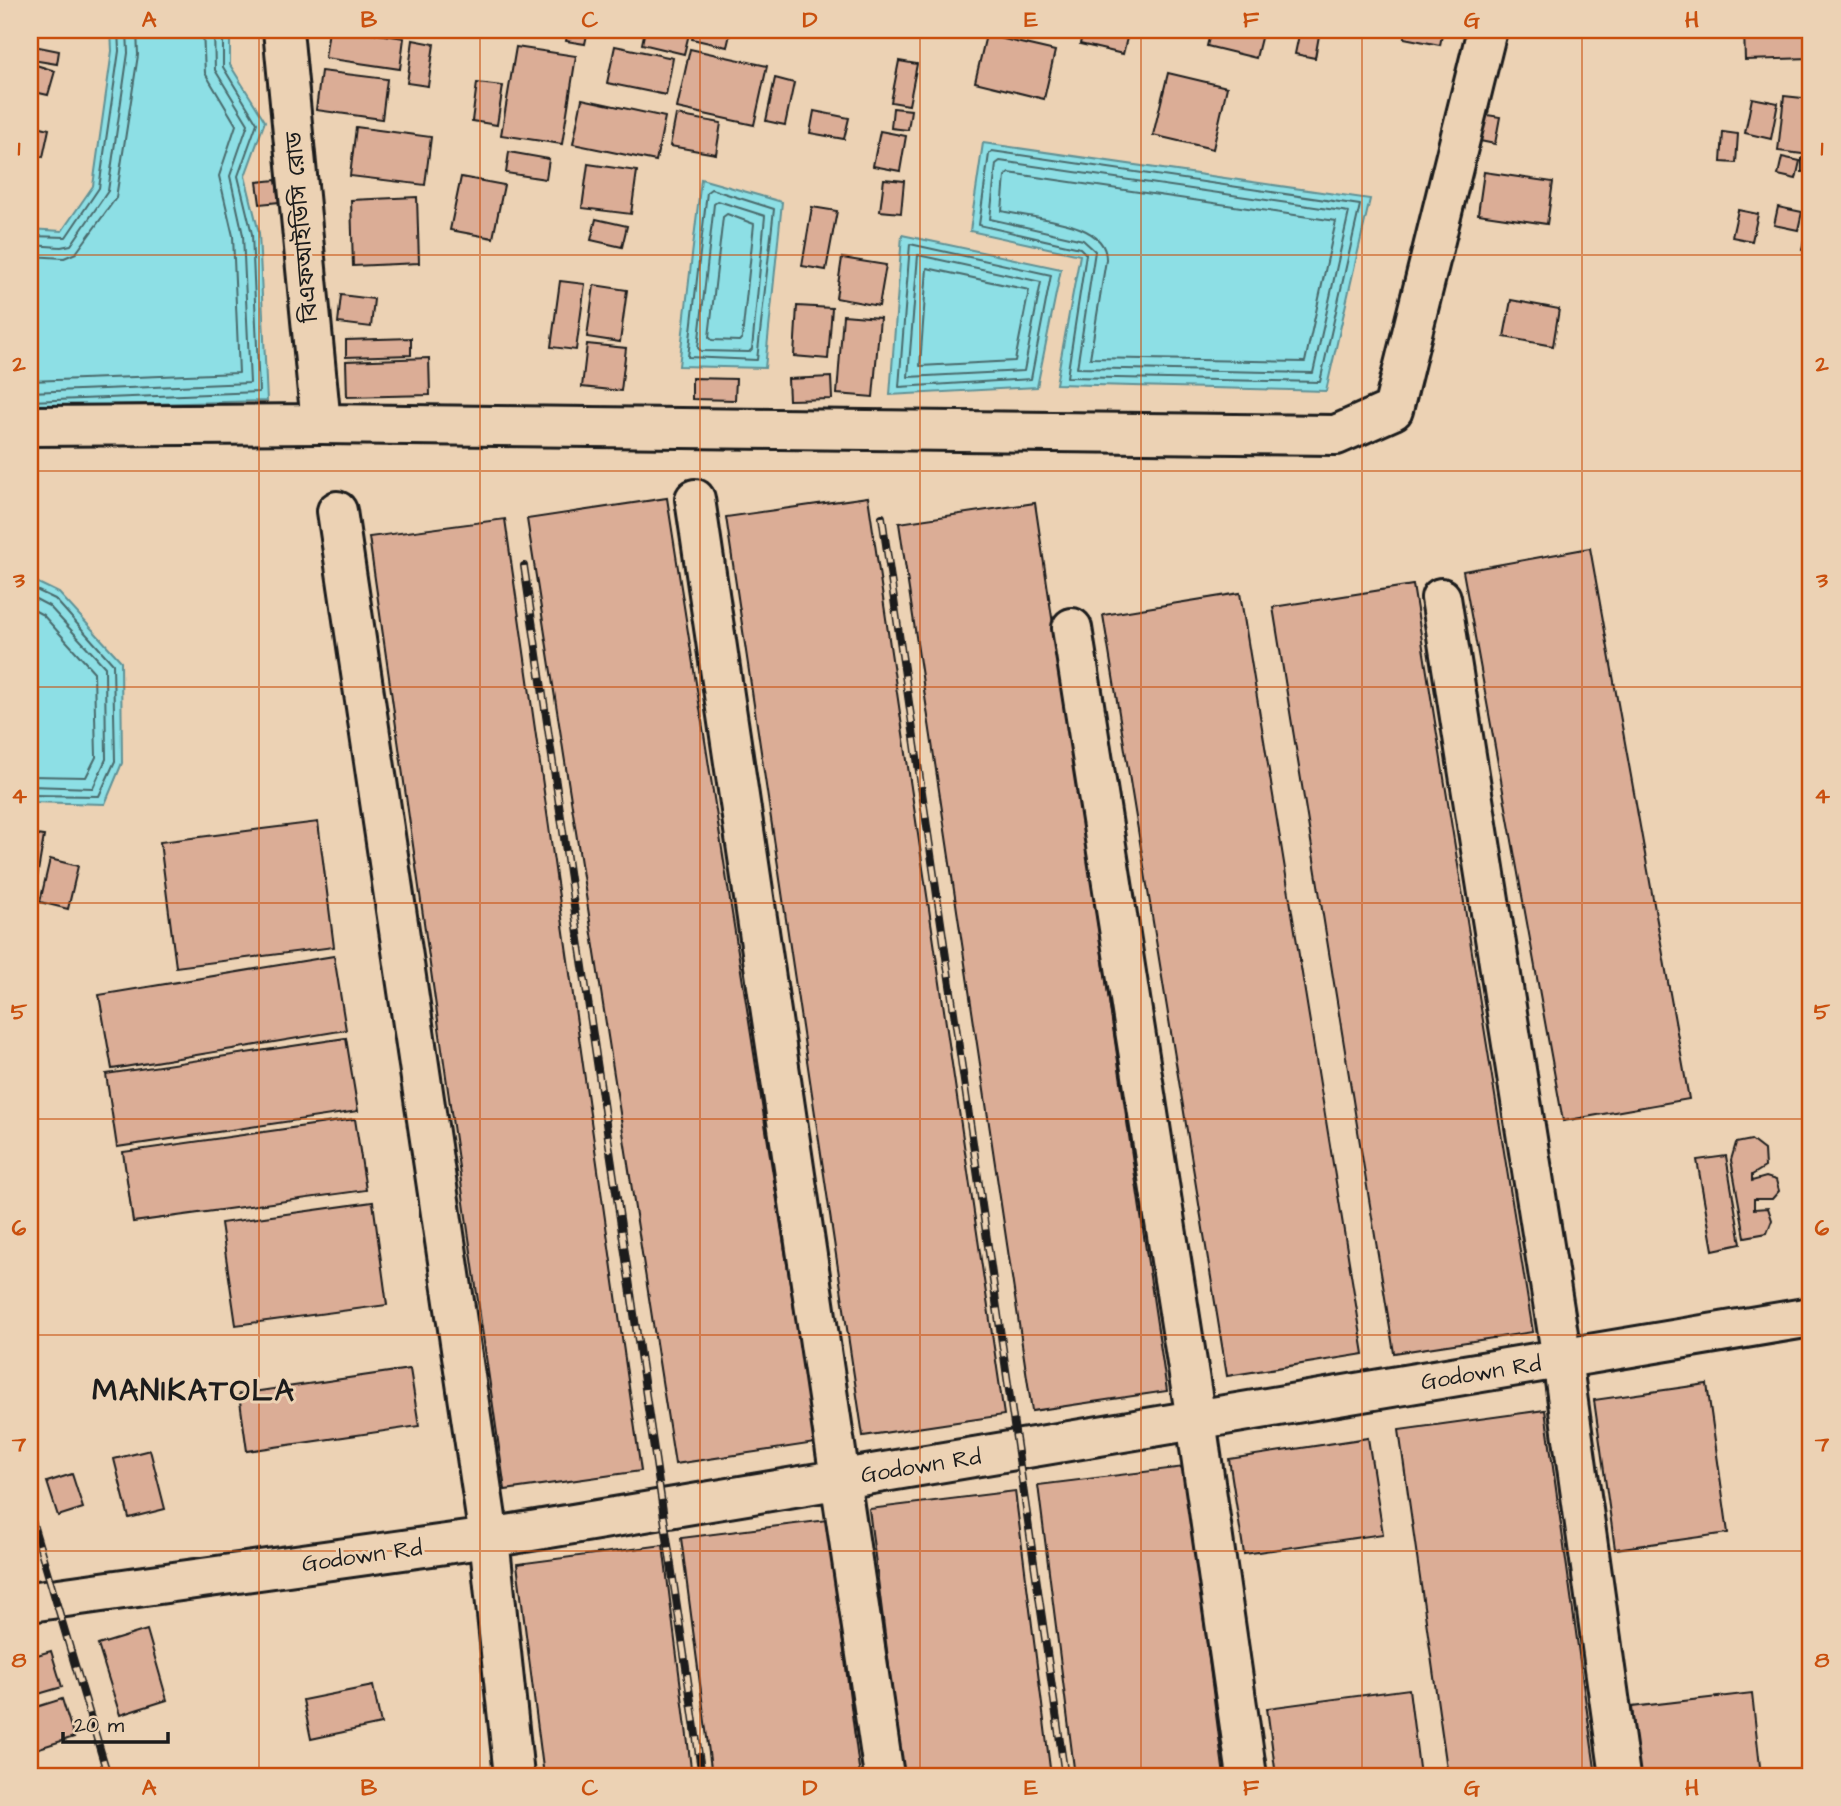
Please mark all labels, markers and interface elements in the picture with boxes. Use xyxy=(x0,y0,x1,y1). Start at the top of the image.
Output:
text: A xyxy=(142,4,157,36)
text: B xyxy=(361,4,378,36)
text: C xyxy=(582,4,599,36)
text: D xyxy=(803,4,818,36)
text: E xyxy=(1024,4,1038,36)
text: F xyxy=(1243,4,1260,36)
text: G xyxy=(1464,4,1480,36)
text: H xyxy=(1685,4,1699,36)
street label: বিএফআইডিসি রোড xyxy=(278,130,326,325)
text: 1 xyxy=(18,132,21,164)
text: 1 xyxy=(1821,132,1824,164)
text: 2 xyxy=(11,348,26,380)
text: 2 xyxy=(1814,348,1829,380)
text: 3 xyxy=(12,564,25,596)
text: 3 xyxy=(1815,564,1828,596)
text: 4 xyxy=(11,780,27,812)
text: 4 xyxy=(1814,780,1830,812)
text: 5 xyxy=(11,996,28,1028)
text: 5 xyxy=(1814,996,1831,1028)
text: 6 xyxy=(12,1212,27,1244)
text: 6 xyxy=(1815,1212,1830,1244)
street label: Godown Rd xyxy=(1419,1348,1544,1398)
district label: MANIKATOLA xyxy=(92,1370,296,1412)
text: 7 xyxy=(11,1428,27,1460)
text: 7 xyxy=(1814,1428,1830,1460)
street label: Godown Rd xyxy=(859,1441,984,1491)
street label: Godown Rd xyxy=(300,1532,424,1580)
text: 8 xyxy=(12,1644,27,1676)
text: 8 xyxy=(1815,1644,1830,1676)
scale bar xyxy=(63,1701,168,1745)
text: 20 m xyxy=(74,1711,125,1740)
text: A xyxy=(142,1772,157,1804)
text: B xyxy=(361,1772,378,1804)
text: C xyxy=(582,1772,599,1804)
text: D xyxy=(803,1772,818,1804)
text: E xyxy=(1024,1772,1038,1804)
text: F xyxy=(1243,1772,1260,1804)
text: G xyxy=(1464,1772,1480,1804)
text: H xyxy=(1685,1772,1699,1804)

